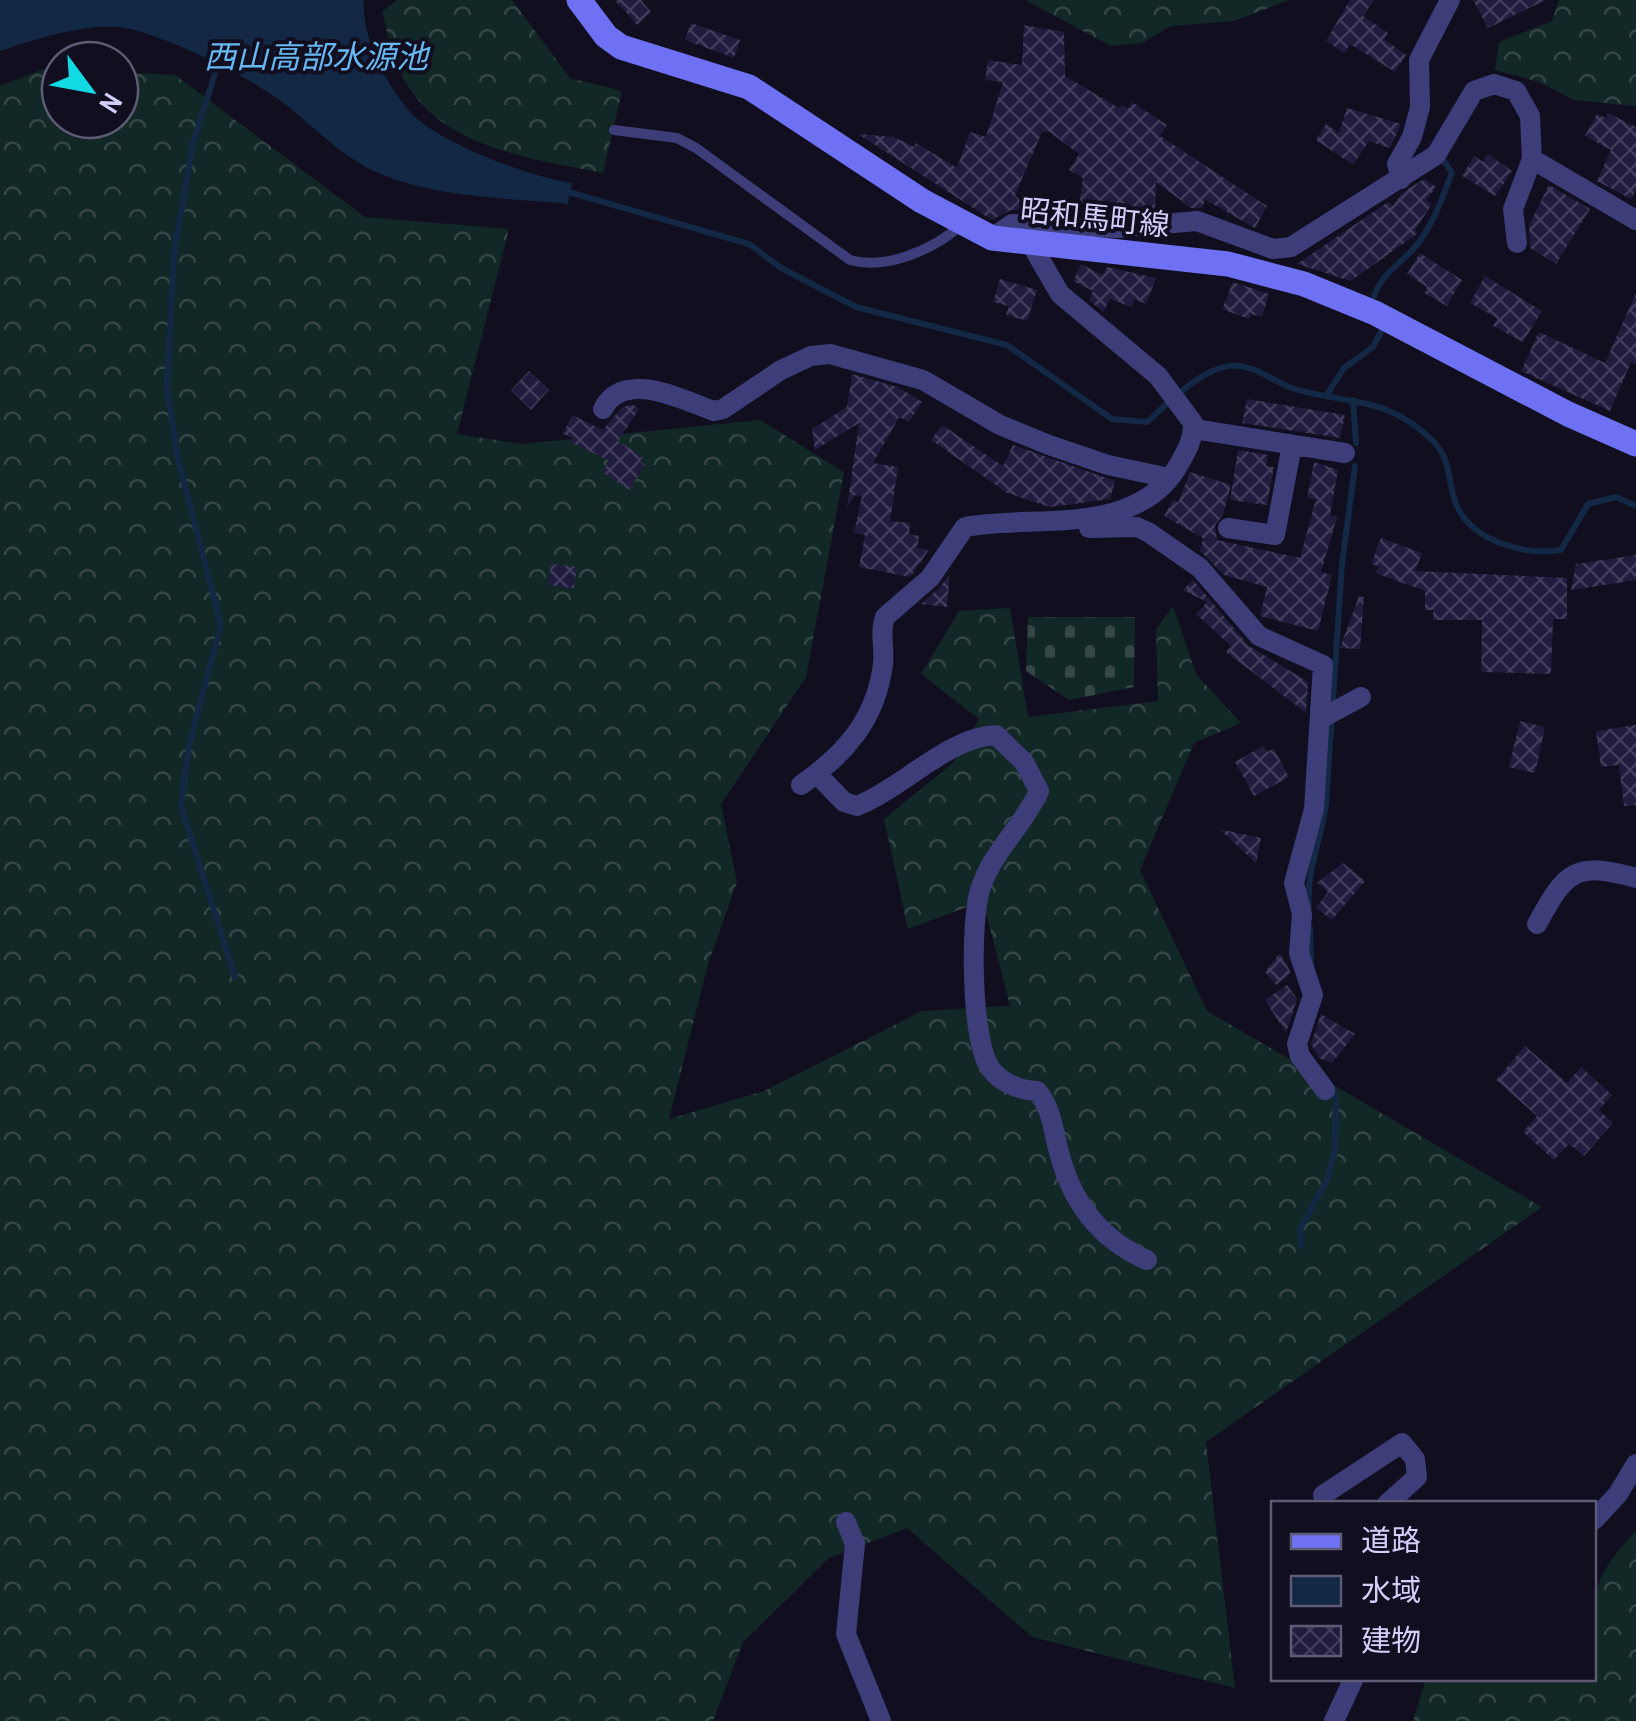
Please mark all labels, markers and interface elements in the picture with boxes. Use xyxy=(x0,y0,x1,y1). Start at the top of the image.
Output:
water label: 西山高部水源池 xyxy=(204,35,431,78)
north arrow xyxy=(40,40,140,140)
text: N xyxy=(91,86,132,120)
street label: 昭和馬町線 xyxy=(1018,189,1172,245)
legend xyxy=(1271,1501,1596,1681)
text: 道路 xyxy=(1361,1520,1421,1560)
text: 水域 xyxy=(1361,1570,1421,1610)
text: 建物 xyxy=(1361,1620,1421,1660)

